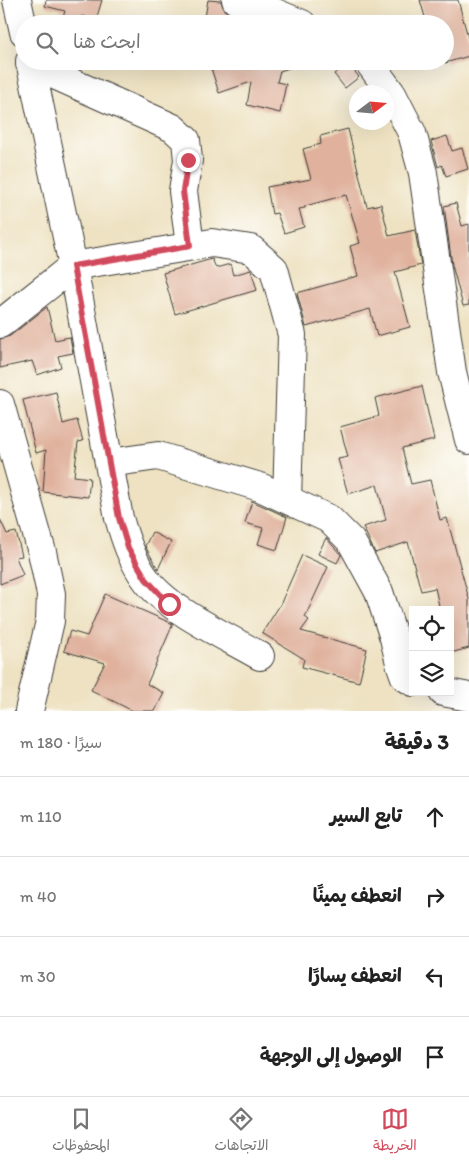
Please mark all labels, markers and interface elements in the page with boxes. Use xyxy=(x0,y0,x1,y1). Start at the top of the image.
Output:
search box xyxy=(15,15,454,70)
icon: search xyxy=(33,29,61,57)
text: ابحث هنا xyxy=(73,30,141,53)
north arrow xyxy=(349,85,394,130)
route end xyxy=(177,149,200,172)
route start xyxy=(158,593,181,616)
map controls xyxy=(409,606,454,696)
button: locate xyxy=(409,606,454,651)
button: layers xyxy=(409,651,454,696)
text: 3 دقيقة xyxy=(384,729,449,754)
text: سيرًا · 180 m xyxy=(20,733,102,752)
icon: ahead xyxy=(421,803,449,831)
text: تابع السير xyxy=(330,804,402,827)
text: 110 m xyxy=(20,807,62,826)
icon: right xyxy=(421,883,449,911)
text: انعطف يمينًا xyxy=(313,884,402,907)
text: 40 m xyxy=(20,887,57,906)
icon: left xyxy=(421,963,449,991)
text: انعطف يسارًا xyxy=(308,964,402,987)
text: 30 m xyxy=(20,967,56,986)
icon: arrive xyxy=(421,1043,449,1071)
text: الوصول إلى الوجهة xyxy=(260,1044,402,1067)
tab: المحفوظات xyxy=(52,1105,110,1158)
tab: الاتجاهات xyxy=(214,1105,269,1158)
tab: الخريطة xyxy=(373,1105,417,1158)

